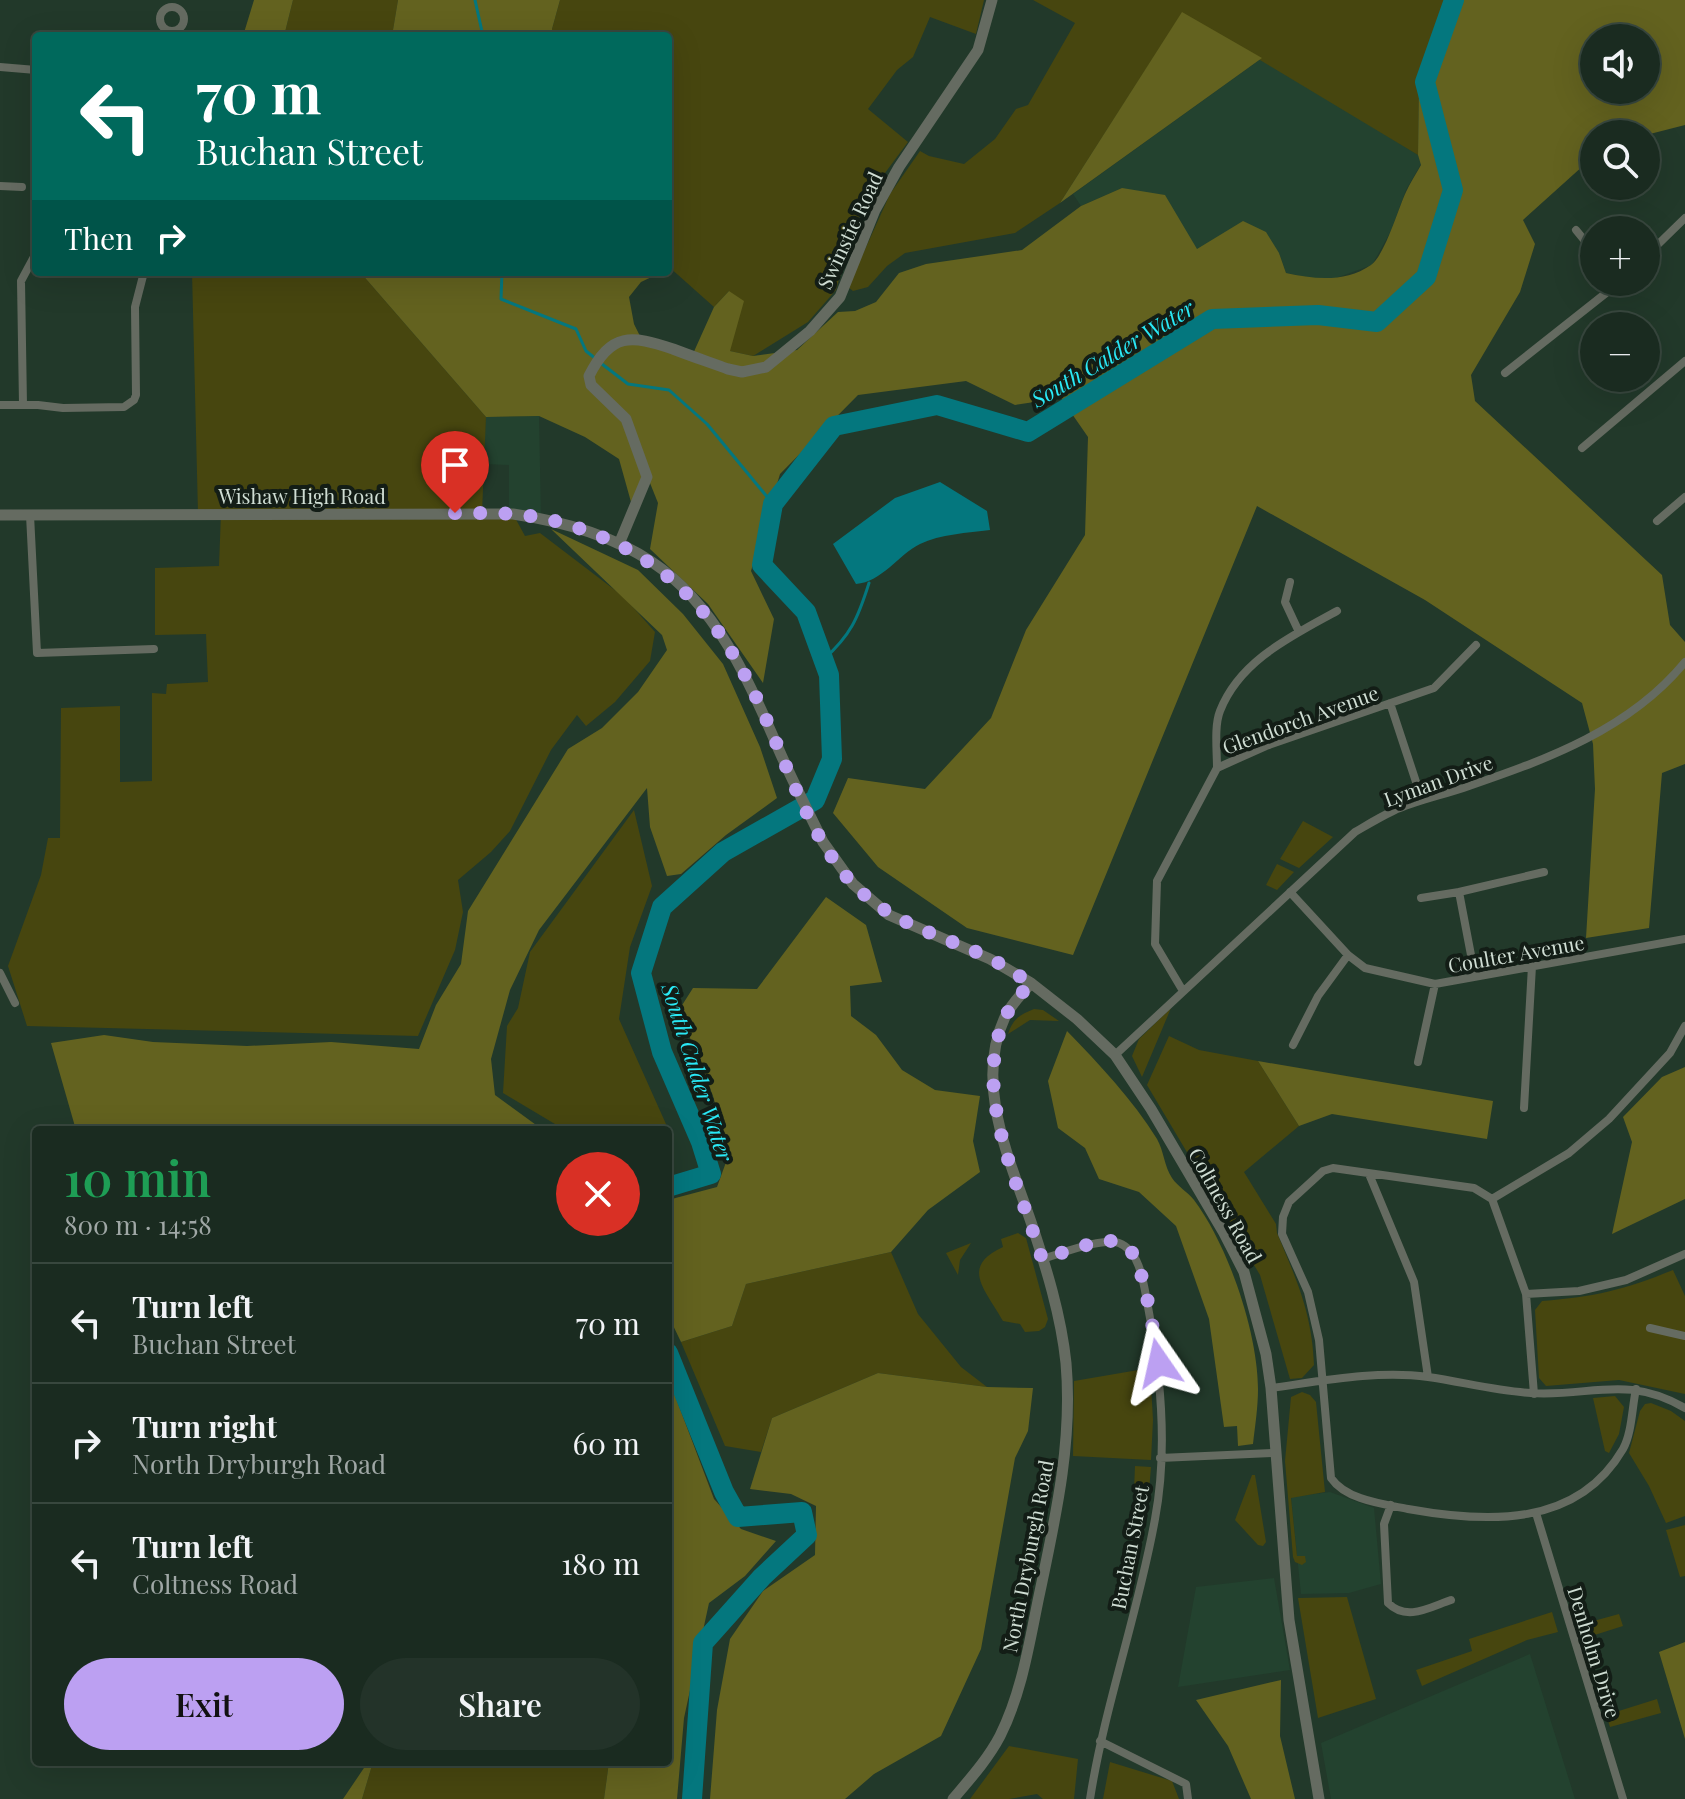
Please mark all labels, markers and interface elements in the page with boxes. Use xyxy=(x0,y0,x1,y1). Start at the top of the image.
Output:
map controls xyxy=(1580,24,1660,392)
button: sound xyxy=(1580,24,1660,104)
text: 70 m xyxy=(196,54,321,129)
icon: left xyxy=(64,64,168,168)
button: search xyxy=(1580,120,1660,200)
text: Buchan Street xyxy=(196,126,423,174)
street label: Swinstie Road xyxy=(810,167,888,293)
icon: right xyxy=(149,216,193,260)
button: + xyxy=(1580,216,1660,296)
text: Then xyxy=(64,218,133,258)
water label: South Calder Water xyxy=(1024,292,1200,414)
button: − xyxy=(1580,312,1660,392)
pin xyxy=(421,431,489,513)
icon: arrive xyxy=(433,443,477,487)
street label: Wishaw High Road xyxy=(217,482,386,509)
street label: Glendorch Avenue xyxy=(1218,678,1382,760)
street label: Lyman Drive xyxy=(1380,748,1496,812)
street label: Coulter Avenue xyxy=(1446,928,1586,978)
water label: South Calder Water xyxy=(655,978,741,1165)
street label: Coltness Road xyxy=(1183,1143,1269,1268)
text: 10 min xyxy=(64,1145,211,1209)
button: close xyxy=(556,1152,640,1236)
text: 800 m · 14:58 xyxy=(64,1207,212,1242)
text: Turn left xyxy=(132,1286,253,1326)
icon: left xyxy=(64,1301,108,1345)
text: 70 m xyxy=(576,1303,640,1343)
position arrow xyxy=(1117,1321,1201,1405)
text: Buchan Street xyxy=(132,1326,296,1361)
text: Turn right xyxy=(132,1406,277,1446)
icon: right xyxy=(64,1421,108,1465)
text: 60 m xyxy=(572,1423,640,1463)
text: North Dryburgh Road xyxy=(132,1446,386,1481)
street label: North Dryburgh Road xyxy=(995,1457,1059,1655)
street label: Buchan Street xyxy=(1104,1482,1154,1611)
text: Turn left xyxy=(132,1526,253,1566)
icon: left xyxy=(64,1541,108,1585)
text: 180 m xyxy=(561,1543,640,1583)
text: Coltness Road xyxy=(132,1566,298,1601)
street label: Denholm Drive xyxy=(1562,1583,1628,1721)
button: Exit xyxy=(64,1658,344,1750)
button: Share xyxy=(360,1658,640,1750)

